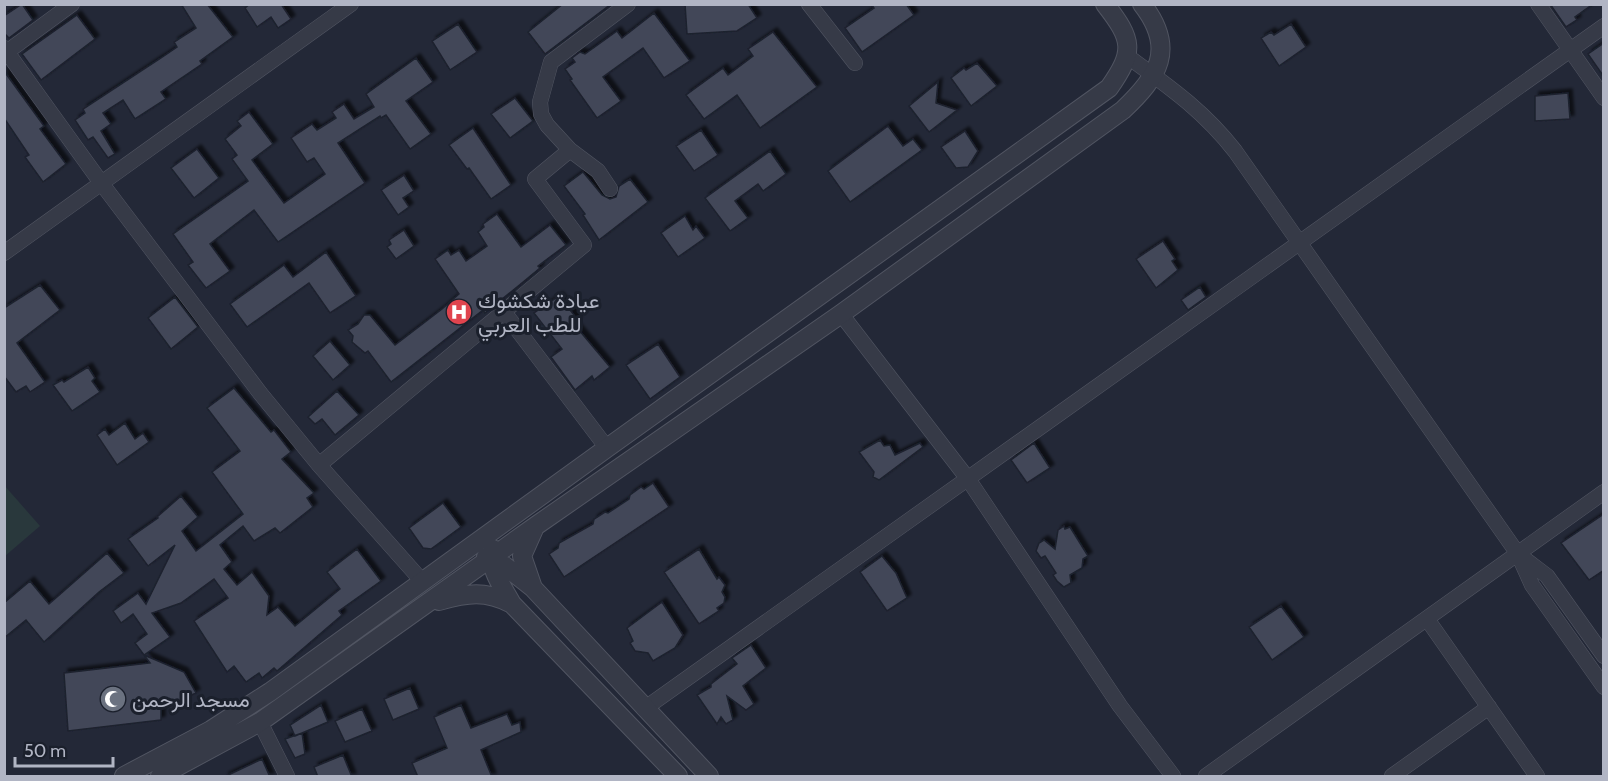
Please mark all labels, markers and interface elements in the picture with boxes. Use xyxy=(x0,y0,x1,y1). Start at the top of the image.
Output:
place label: عيادة شكشوك للطب العربي xyxy=(478,288,599,342)
hospital icon: عيادة شكشوك للطب العربي xyxy=(444,297,474,327)
mosque icon: مسجد الرحمن xyxy=(98,684,128,714)
place label: مسجد الرحمن xyxy=(132,687,250,713)
scale bar xyxy=(15,730,112,768)
text: 50 m xyxy=(24,740,66,762)

